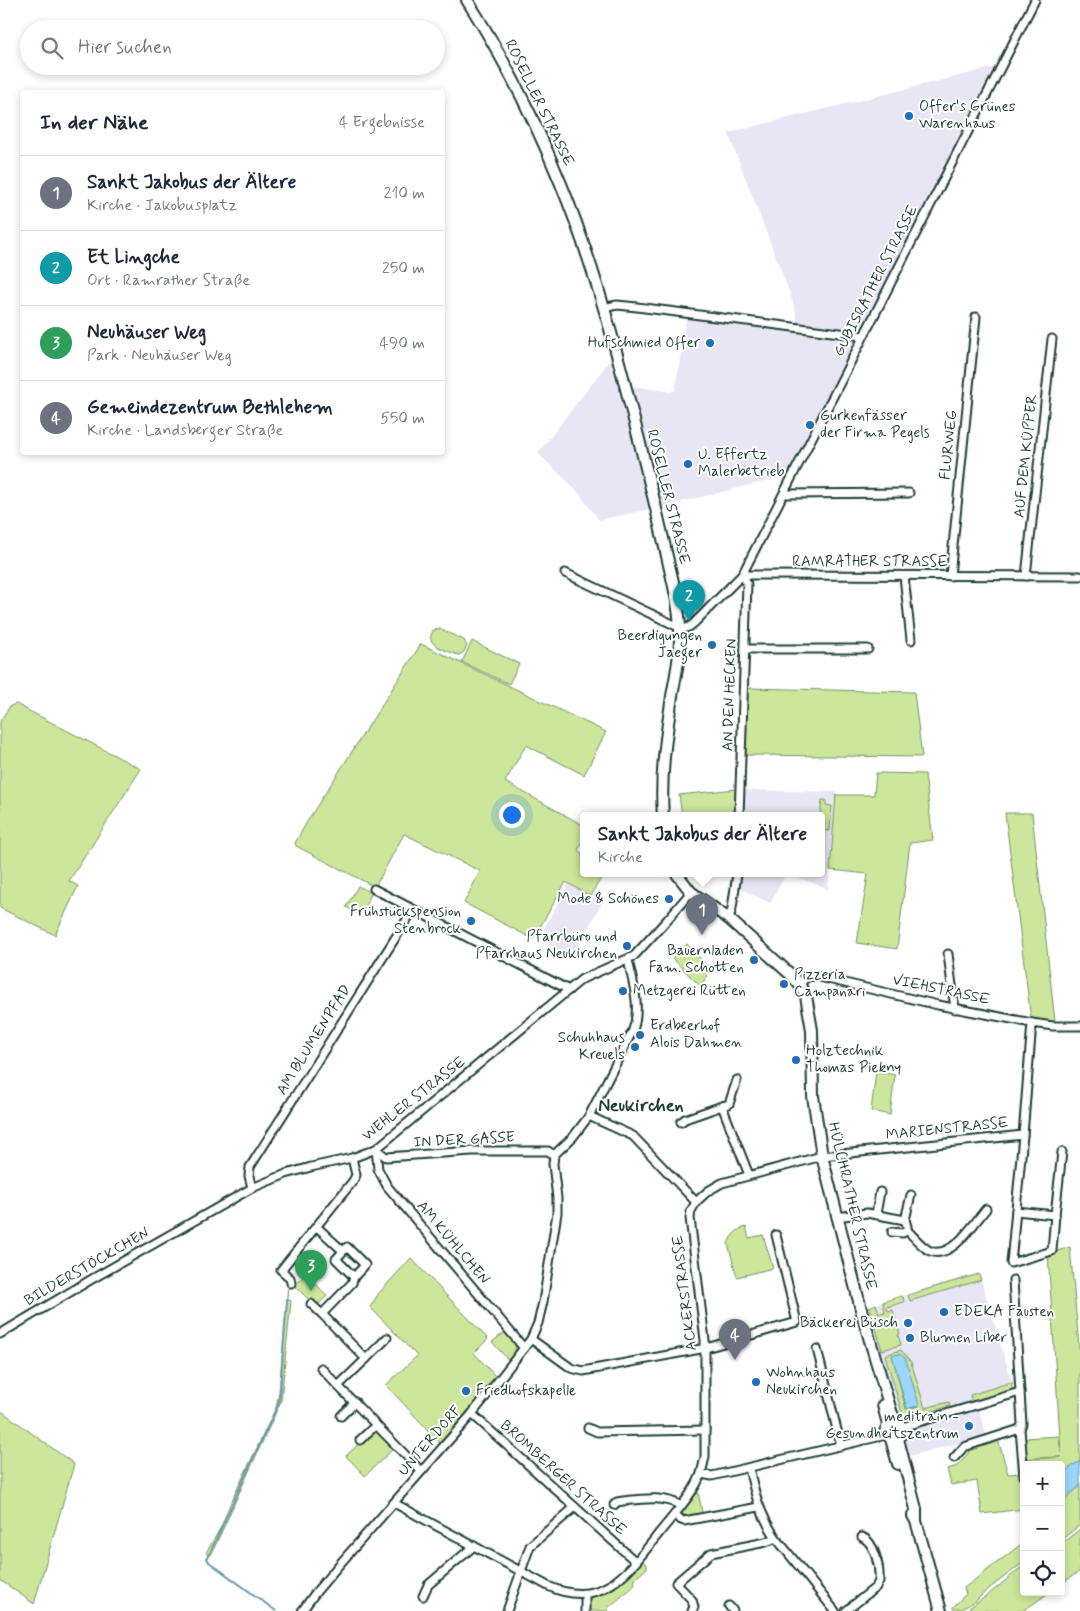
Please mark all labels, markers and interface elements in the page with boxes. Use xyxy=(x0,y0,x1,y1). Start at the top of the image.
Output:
search box xyxy=(20,20,445,75)
icon: search xyxy=(38,34,66,62)
text: Hier suchen xyxy=(78,35,172,60)
street label: ROSELLER STRASSE xyxy=(500,36,579,170)
place label: Offer's Grünes Warenhaus xyxy=(919,97,1016,134)
text: In der Nähe xyxy=(40,109,148,137)
marker: Offer's Grünes Warenhaus xyxy=(903,110,915,122)
text: 4 Ergebnisse xyxy=(339,112,425,133)
text: Sankt Jakobus der Ältere xyxy=(87,170,296,195)
text: 1 xyxy=(52,183,60,204)
text: 210 m xyxy=(384,183,425,204)
text: Kirche · Jakobusplatz xyxy=(87,195,237,216)
street label: GUBISRATHER STRASSE xyxy=(829,202,923,360)
text: Et Lingche xyxy=(87,245,180,270)
text: 2 xyxy=(52,258,60,279)
text: 250 m xyxy=(382,258,425,279)
text: Ort · Ramrather Straße xyxy=(87,270,250,291)
text: Neuhäuser Weg xyxy=(87,320,206,345)
text: 3 xyxy=(52,333,60,354)
text: 490 m xyxy=(379,333,425,354)
place label: Hufschmied Offer xyxy=(588,333,701,353)
marker: Hufschmied Offer xyxy=(704,337,716,349)
text: Park · Neuhäuser Weg xyxy=(87,345,232,366)
street label: AUF DEM KÜPPER xyxy=(1010,393,1043,519)
text: Gemeindezentrum Bethlehem xyxy=(87,395,333,420)
place label: Gurkenfässer der Firma Pegels xyxy=(820,406,930,443)
text: 4 xyxy=(51,408,61,429)
text: 550 m xyxy=(380,408,425,429)
street label: FLURWEG xyxy=(935,409,963,481)
marker: Gurkenfässer der Firma Pegels xyxy=(804,419,816,431)
text: Kirche · Landsberger Straße xyxy=(87,420,283,441)
street label: ROSELLER STRASSE xyxy=(642,427,695,567)
place label: U. Effertz Malerbetrieb xyxy=(698,445,785,482)
marker: U. Effertz Malerbetrieb xyxy=(682,458,694,470)
street label: RAMRATHER STRASSE xyxy=(792,552,948,572)
pin: 2 xyxy=(673,580,705,621)
place label: Beerdigungen Jaeger xyxy=(618,626,702,664)
street label: AN DEN HECKEN xyxy=(718,638,742,752)
marker: Beerdigungen Jaeger xyxy=(706,639,718,651)
your location xyxy=(499,802,525,828)
popup xyxy=(580,812,825,877)
text: Sankt Jakobus der Ältere xyxy=(598,822,807,847)
text: Kirche xyxy=(598,847,643,868)
place label: Mode & Schönes xyxy=(557,889,659,909)
marker: Mode & Schönes xyxy=(663,893,675,905)
pin: 1 xyxy=(686,894,718,935)
place label: Frühstückspension Stenbrock xyxy=(350,902,462,939)
marker: Frühstückspension Stenbrock xyxy=(465,915,477,927)
place label: Pfarrbüro und Pfarrhaus Neukirchen xyxy=(476,927,617,964)
marker: Pfarrbüro und Pfarrhaus Neukirchen xyxy=(621,940,633,952)
place label: Bauernladen Fam. Schotten xyxy=(649,941,744,978)
marker: Bauernladen Fam. Schotten xyxy=(748,954,760,966)
place label: Pizzeria Campanari xyxy=(794,965,865,1002)
street label: VIEHSTRASSE xyxy=(891,970,992,1010)
marker: Pizzeria Campanari xyxy=(778,978,790,990)
street label: AM BLUMENPFAD xyxy=(272,981,356,1099)
place label: Metzgerei Rütten xyxy=(633,981,746,1001)
marker: Metzgerei Rütten xyxy=(617,985,629,997)
place label: Erdbeerhof Alois Dahmen xyxy=(650,1016,743,1053)
place label: Schuhhaus Kreuels xyxy=(558,1028,625,1065)
marker: Erdbeerhof Alois Dahmen xyxy=(634,1029,646,1041)
marker: Schuhhaus Kreuels xyxy=(629,1041,641,1053)
place label: Holztechnik Thomas Piekny xyxy=(806,1041,901,1078)
street label: WEHLER STRASSE xyxy=(358,1052,470,1146)
marker: Holztechnik Thomas Piekny xyxy=(790,1054,802,1066)
district label: Neukirchen xyxy=(598,1094,684,1118)
street label: MARIENSTRASSE xyxy=(885,1113,1010,1145)
street label: HÜLCHRATHER STRASSE xyxy=(823,1120,881,1292)
street label: IN DER GASSE xyxy=(413,1127,515,1153)
street label: AM KÜHLCHEN xyxy=(412,1197,494,1289)
street label: BILDERSTÖCKCHEN xyxy=(21,1223,153,1311)
street label: ACKERSTRASSE xyxy=(668,1234,702,1352)
pin: 3 xyxy=(295,1250,327,1291)
place label: EDEKA Fausten xyxy=(954,1302,1054,1322)
marker: EDEKA Fausten xyxy=(938,1306,950,1318)
place label: Bäckerei Büsch xyxy=(800,1313,898,1333)
marker: Bäckerei Büsch xyxy=(902,1317,914,1329)
pin: 4 xyxy=(719,1319,751,1360)
place label: Blumen Liber xyxy=(920,1328,1007,1348)
marker: Blumen Liber xyxy=(904,1332,916,1344)
place label: Wohnhaus Neukirchen xyxy=(766,1363,837,1400)
marker: Wohnhaus Neukirchen xyxy=(750,1376,762,1388)
place label: Friedhofskapelle xyxy=(476,1381,576,1401)
marker: Friedhofskapelle xyxy=(460,1385,472,1397)
street label: UNTERDORF xyxy=(394,1402,466,1480)
place label: meditrain - Gesundheitszentrum xyxy=(825,1407,959,1444)
street label: BROMBERGER STRASSE xyxy=(496,1416,631,1540)
marker: meditrain - Gesundheitszentrum xyxy=(963,1420,975,1432)
map controls xyxy=(1020,1461,1065,1596)
button: + xyxy=(1020,1461,1065,1506)
button: − xyxy=(1020,1506,1065,1551)
button: locate xyxy=(1020,1551,1065,1596)

